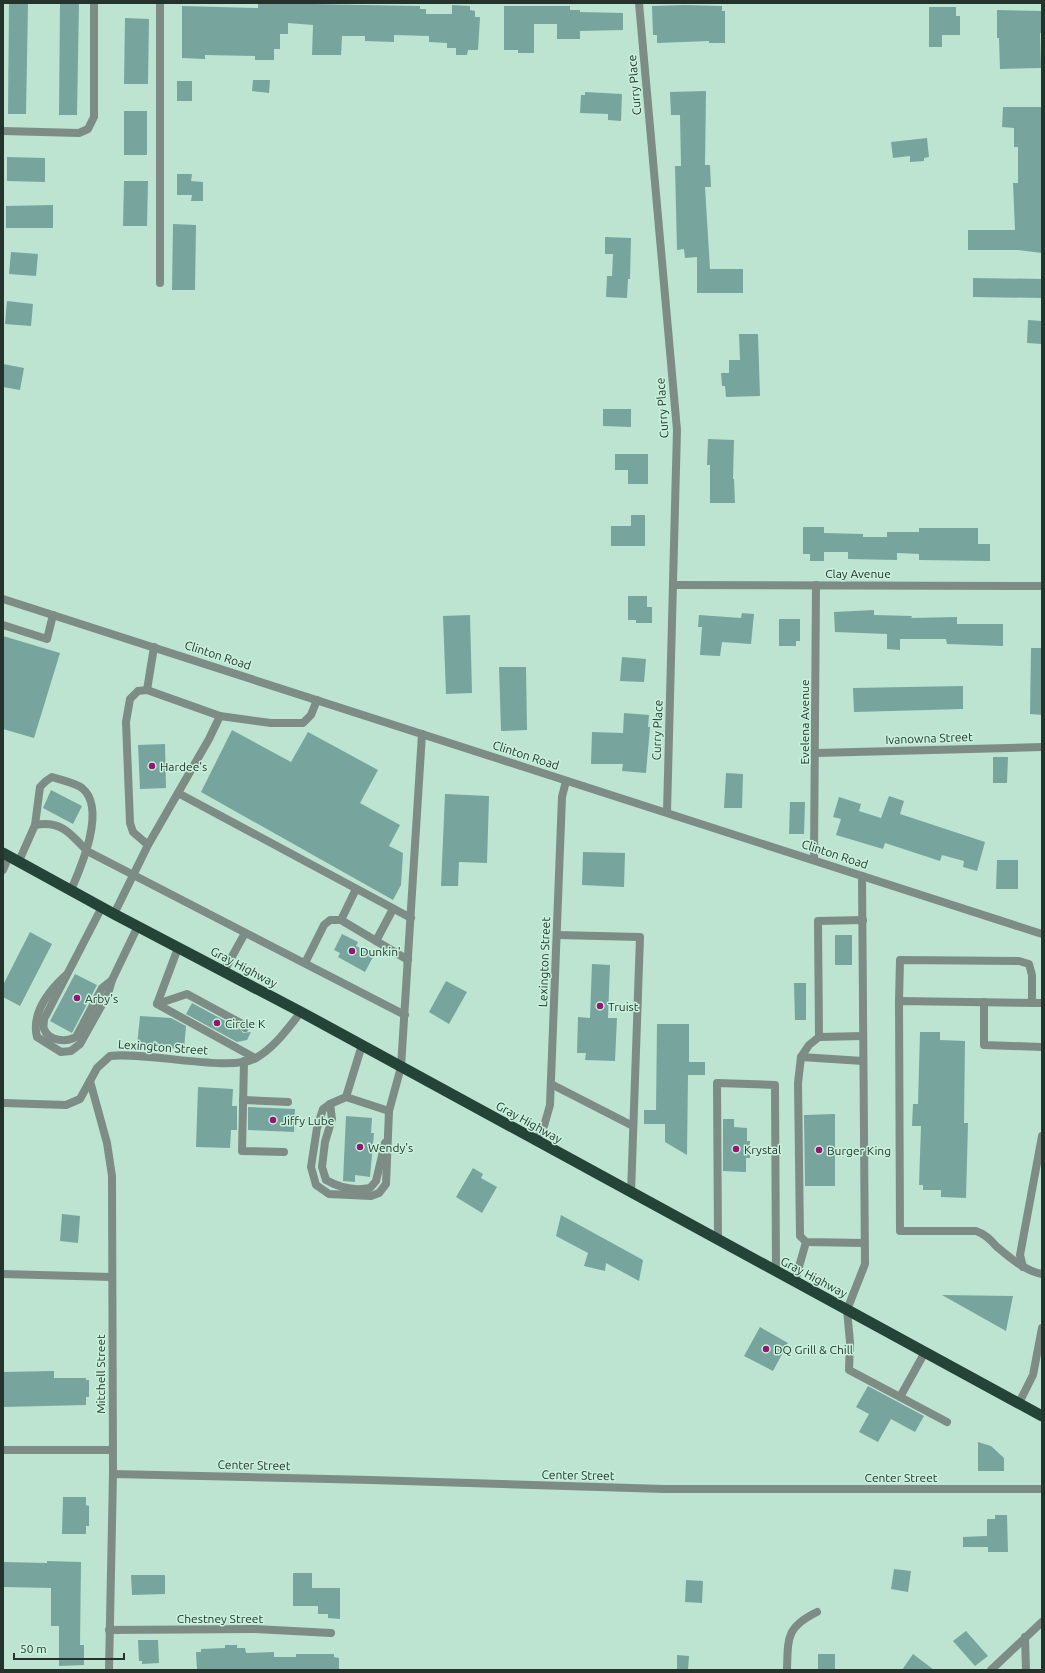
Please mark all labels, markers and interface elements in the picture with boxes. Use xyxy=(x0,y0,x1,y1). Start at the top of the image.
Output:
street label: Curry Place xyxy=(625,54,643,116)
street label: Curry Place xyxy=(653,377,671,439)
street label: Clay Avenue xyxy=(825,567,891,580)
street label: Clinton Road xyxy=(183,638,253,672)
street label: Evelena Avenue xyxy=(798,679,811,765)
street label: Curry Place xyxy=(649,699,665,761)
street label: Ivanowna Street xyxy=(885,730,973,746)
street label: Clinton Road xyxy=(491,738,561,772)
place label: Hardee's xyxy=(160,760,207,773)
marker: Hardee's xyxy=(147,761,157,771)
street label: Clinton Road xyxy=(800,837,870,871)
street label: Lexington Street xyxy=(536,916,552,1007)
street label: Gray Highway xyxy=(209,944,280,990)
place label: Dunkin' xyxy=(360,945,401,958)
marker: Dunkin' xyxy=(347,946,357,956)
place label: Arby's xyxy=(85,992,118,1005)
marker: Arby's xyxy=(72,993,82,1003)
place label: Truist xyxy=(608,1000,639,1013)
marker: Truist xyxy=(595,1001,605,1011)
place label: Circle K xyxy=(225,1017,266,1030)
marker: Circle K xyxy=(212,1018,222,1028)
street label: Lexington Street xyxy=(118,1037,209,1057)
street label: Gray Highway xyxy=(494,1099,564,1146)
place label: Jiffy Lube xyxy=(281,1114,334,1127)
marker: Jiffy Lube xyxy=(268,1115,278,1125)
place label: Wendy's xyxy=(368,1141,413,1154)
marker: Wendy's xyxy=(355,1142,365,1152)
place label: Krystal xyxy=(744,1143,781,1156)
marker: Krystal xyxy=(731,1144,741,1154)
place label: Burger King xyxy=(827,1144,891,1157)
marker: Burger King xyxy=(814,1145,824,1155)
street label: Gray Highway xyxy=(779,1254,850,1300)
street label: Mitchell Street xyxy=(94,1334,107,1414)
place label: DQ Grill & Chill xyxy=(774,1343,853,1356)
marker: DQ Grill & Chill xyxy=(761,1344,771,1354)
street label: Center Street xyxy=(217,1458,291,1472)
street label: Center Street xyxy=(541,1468,615,1482)
street label: Center Street xyxy=(865,1471,938,1484)
street label: Chestney Street xyxy=(177,1612,263,1625)
scale bar xyxy=(14,1635,124,1661)
text: 50 m xyxy=(20,1642,47,1655)

